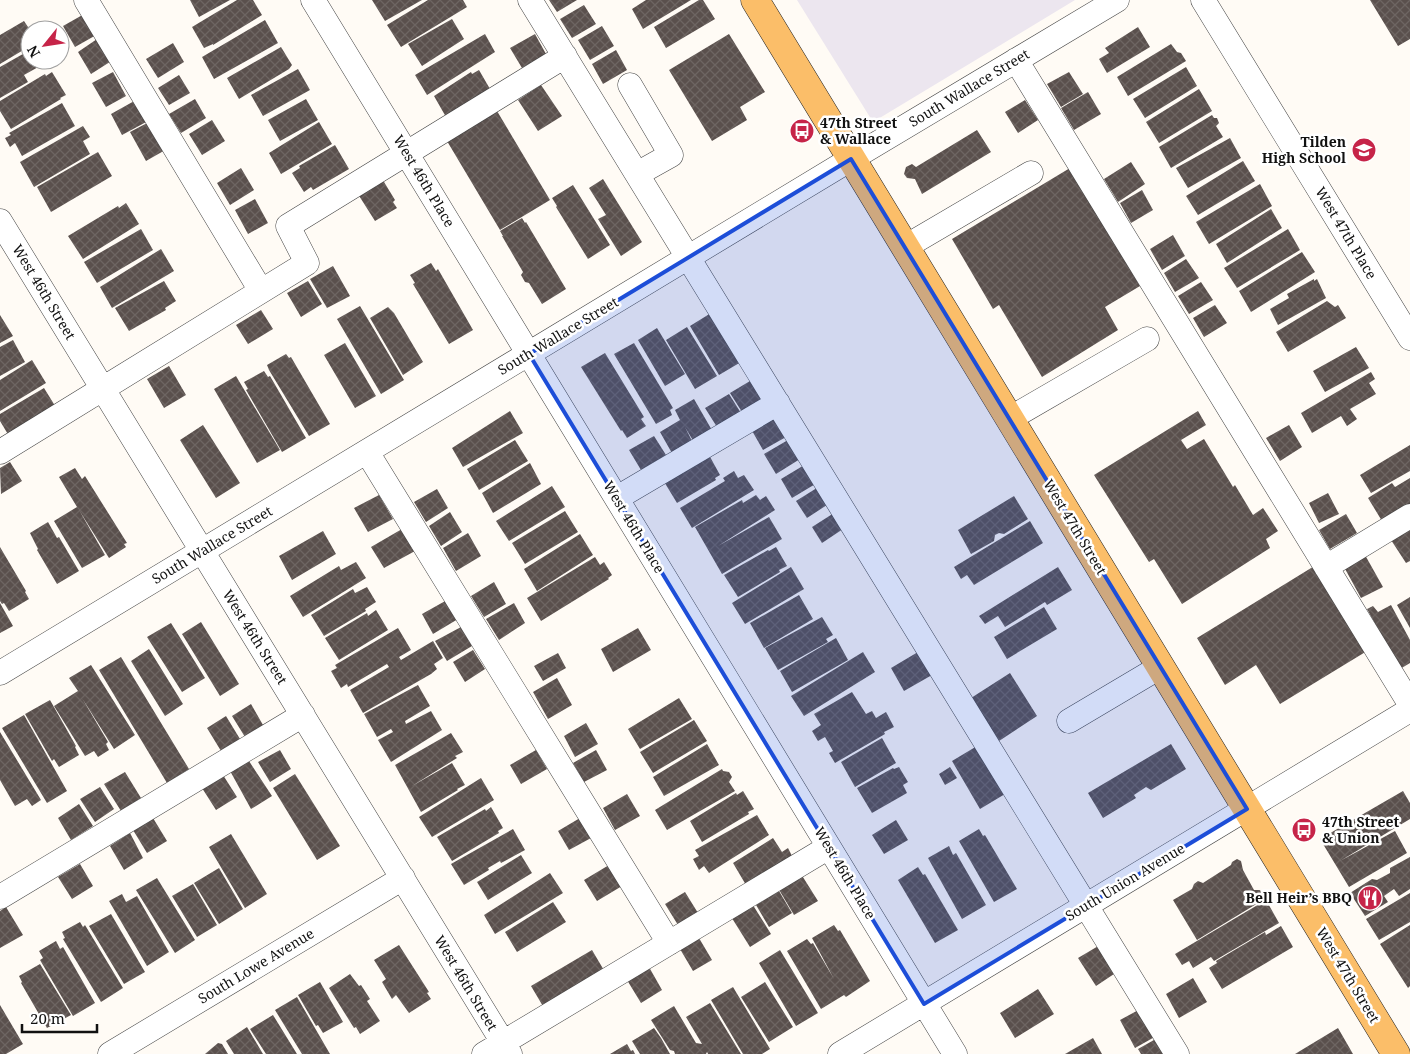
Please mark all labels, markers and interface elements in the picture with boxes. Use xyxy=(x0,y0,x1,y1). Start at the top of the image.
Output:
north arrow xyxy=(20,20,70,70)
text: N xyxy=(22,42,44,61)
street label: South Wallace Street xyxy=(905,44,1033,131)
place label: 47th Street & Wallace xyxy=(820,113,898,148)
bus stop icon: 47th Street & Wallace xyxy=(789,118,815,144)
street label: West 46th Place xyxy=(389,131,459,230)
place label: Tilden High School xyxy=(1262,132,1346,167)
school or university icon: Tilden High School xyxy=(1351,137,1377,163)
street label: West 47th Place xyxy=(1311,183,1381,282)
street label: West 46th Street xyxy=(8,240,81,343)
street label: South Wallace Street xyxy=(494,292,622,379)
street label: West 47th Street xyxy=(1039,475,1112,578)
street label: West 46th Place xyxy=(599,477,669,576)
street label: South Wallace Street xyxy=(148,501,276,588)
street label: West 46th Street xyxy=(219,586,292,688)
place label: 47th Street & Union xyxy=(1322,812,1400,847)
bus stop icon: 47th Street & Union xyxy=(1291,817,1317,843)
street label: West 46th Place xyxy=(810,823,880,922)
street label: South Union Avenue xyxy=(1061,838,1188,925)
restaurant icon: Bell Heir’s BBQ xyxy=(1357,885,1383,911)
place label: Bell Heir’s BBQ xyxy=(1246,888,1352,907)
street label: South Lowe Avenue xyxy=(194,923,317,1008)
street label: West 47th Street xyxy=(1312,923,1385,1026)
street label: West 46th Street xyxy=(430,931,503,1034)
scale bar xyxy=(22,1002,98,1034)
text: 20 m xyxy=(30,1008,65,1028)

